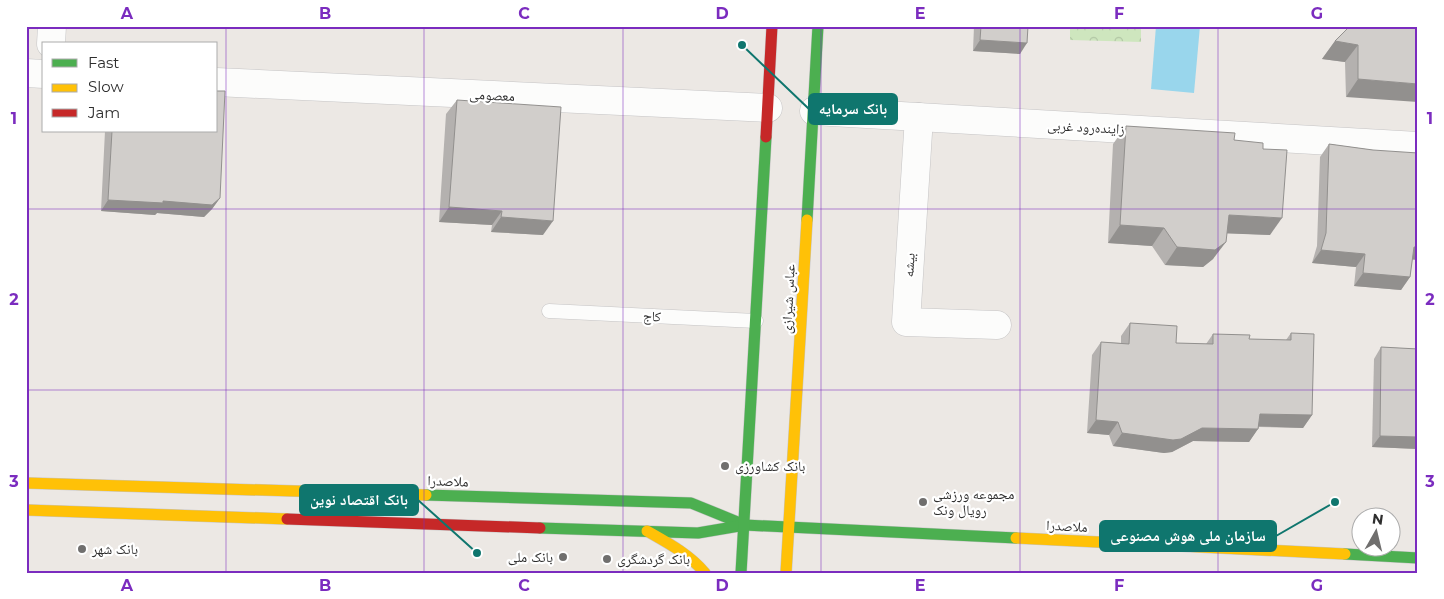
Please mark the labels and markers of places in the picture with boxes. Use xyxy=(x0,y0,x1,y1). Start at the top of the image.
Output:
callout: بانک سرمایه xyxy=(809,94,897,124)
place label: بانک کشاورزی xyxy=(735,457,806,475)
marker: بانک کشاورزی xyxy=(719,460,731,472)
callout: بانک اقتصاد نوین xyxy=(300,485,418,515)
place label: مجموعه ورزشی رویال ونک xyxy=(933,485,1014,519)
marker: مجموعه ورزشی رویال ونک xyxy=(917,496,929,508)
callout: سازمان ملی هوش مصنوعی xyxy=(1100,521,1276,551)
place label: بانک شهر xyxy=(91,540,138,558)
marker: بانک شهر xyxy=(76,543,88,555)
place label: بانک ملی xyxy=(508,548,553,566)
place label: بانک گردشگری xyxy=(617,550,690,568)
marker: بانک ملی xyxy=(557,551,569,563)
marker: بانک گردشگری xyxy=(601,553,613,565)

